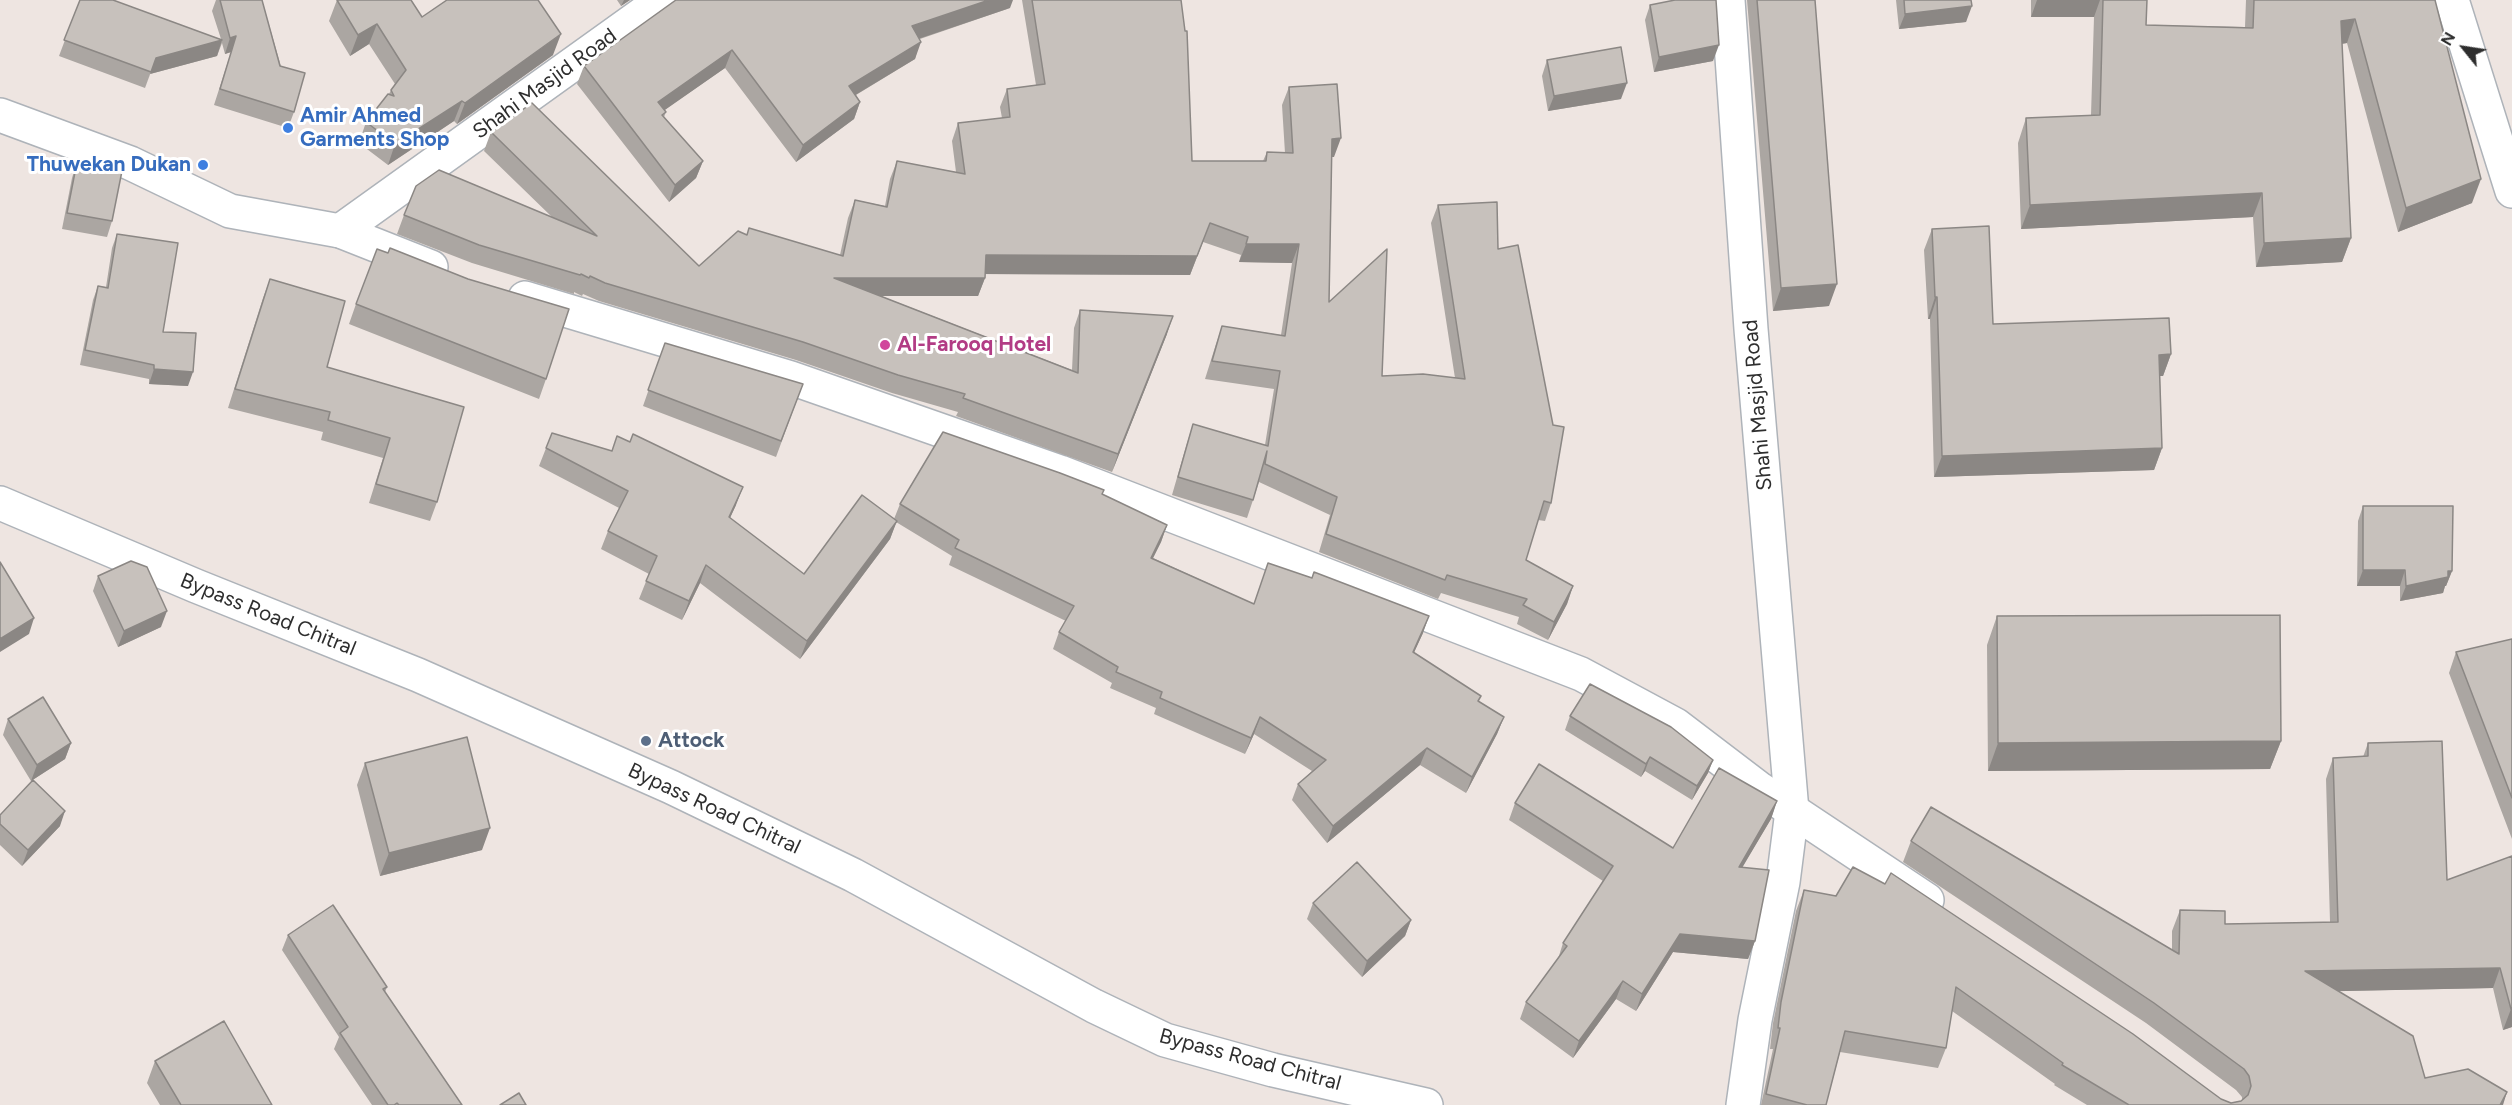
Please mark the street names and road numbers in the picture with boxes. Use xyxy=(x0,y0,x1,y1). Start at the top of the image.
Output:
street label: Shahi Masjid Road xyxy=(468,23,622,145)
street label: Shahi Masjid Road xyxy=(1738,318,1778,492)
street label: Bypass Road Chitral xyxy=(176,568,360,662)
street label: Bypass Road Chitral xyxy=(624,758,804,860)
street label: Bypass Road Chitral xyxy=(1156,1024,1344,1096)

